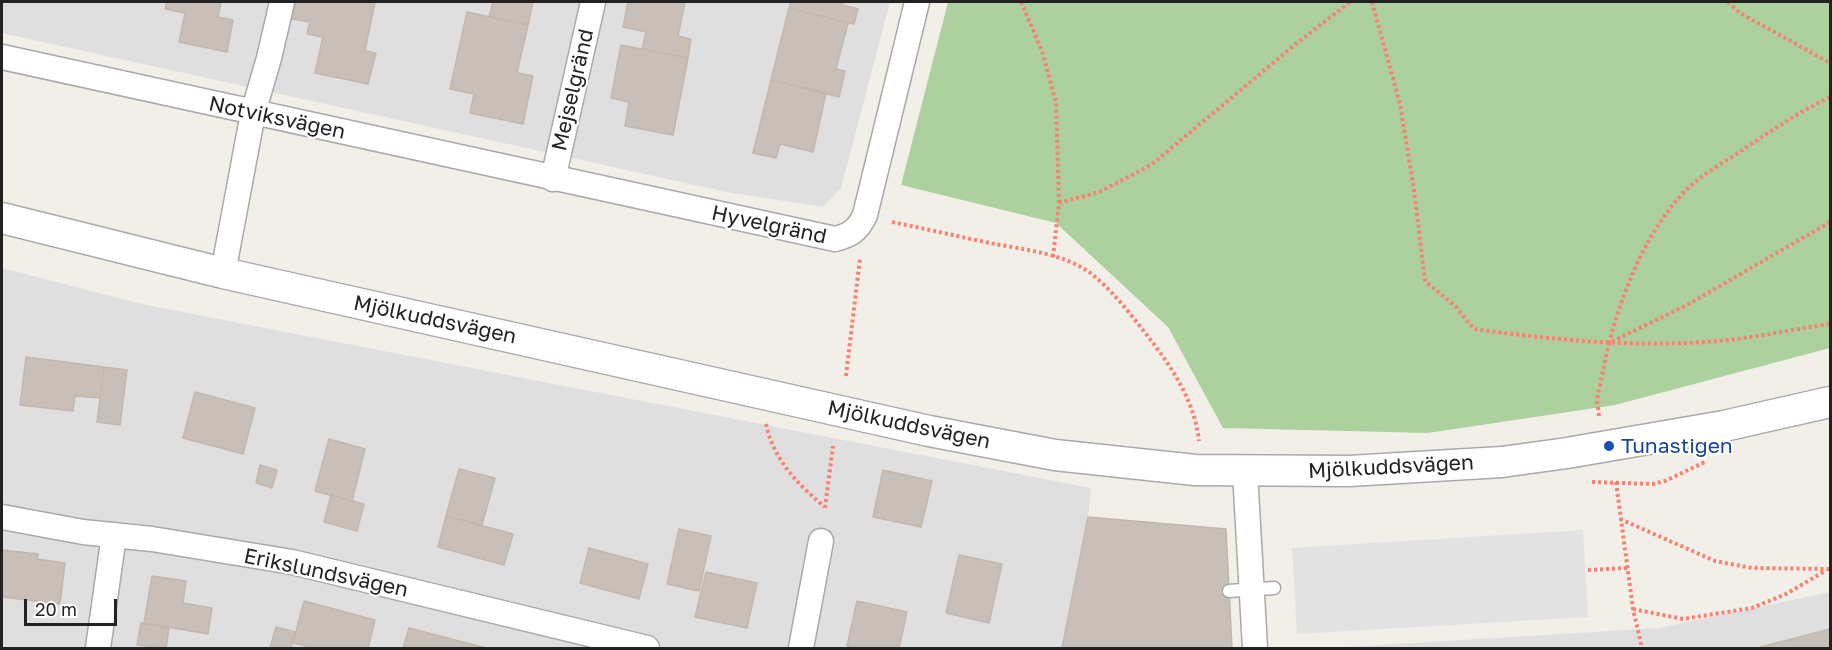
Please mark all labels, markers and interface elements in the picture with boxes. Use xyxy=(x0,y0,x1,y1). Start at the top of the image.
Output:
street label: Mejselgränd xyxy=(547,27,599,153)
street label: Notviksvägen xyxy=(206,91,348,145)
street label: Hyvelgränd xyxy=(709,201,829,249)
street label: Mjölkuddsvägen xyxy=(351,290,519,350)
street label: Mjölkuddsvägen xyxy=(825,395,993,455)
place label: Tunastigen xyxy=(1621,433,1733,459)
marker: Tunastigen xyxy=(1602,439,1616,453)
street label: Mjölkuddsvägen xyxy=(1308,450,1474,484)
street label: Erikslundsvägen xyxy=(242,543,410,603)
scale bar xyxy=(27,587,120,625)
text: 20 m xyxy=(35,598,77,620)

